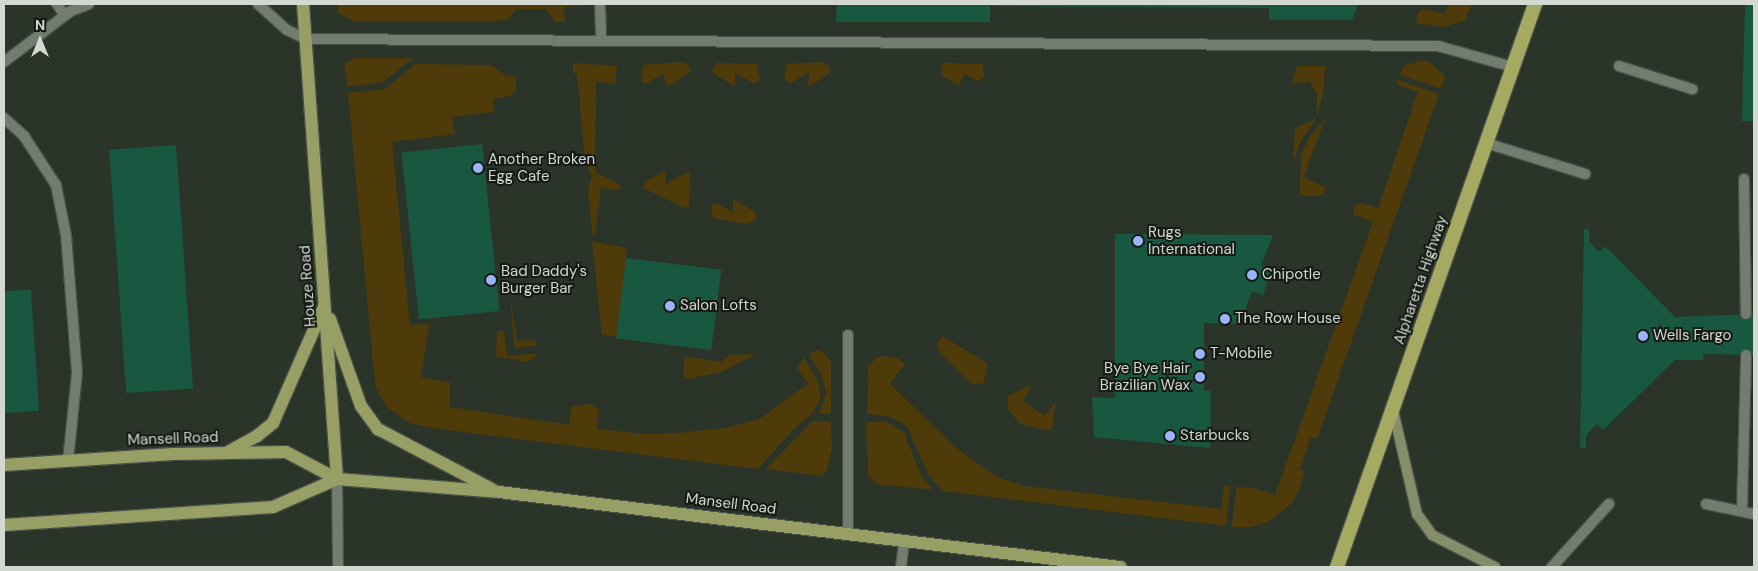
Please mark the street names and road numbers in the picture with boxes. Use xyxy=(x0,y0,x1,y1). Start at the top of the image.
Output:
street label: Alpharetta Highway xyxy=(1390,213,1452,347)
street label: Houze Road xyxy=(296,244,320,328)
street label: Mansell Road xyxy=(127,428,219,450)
street label: Mansell Road xyxy=(685,490,777,518)

